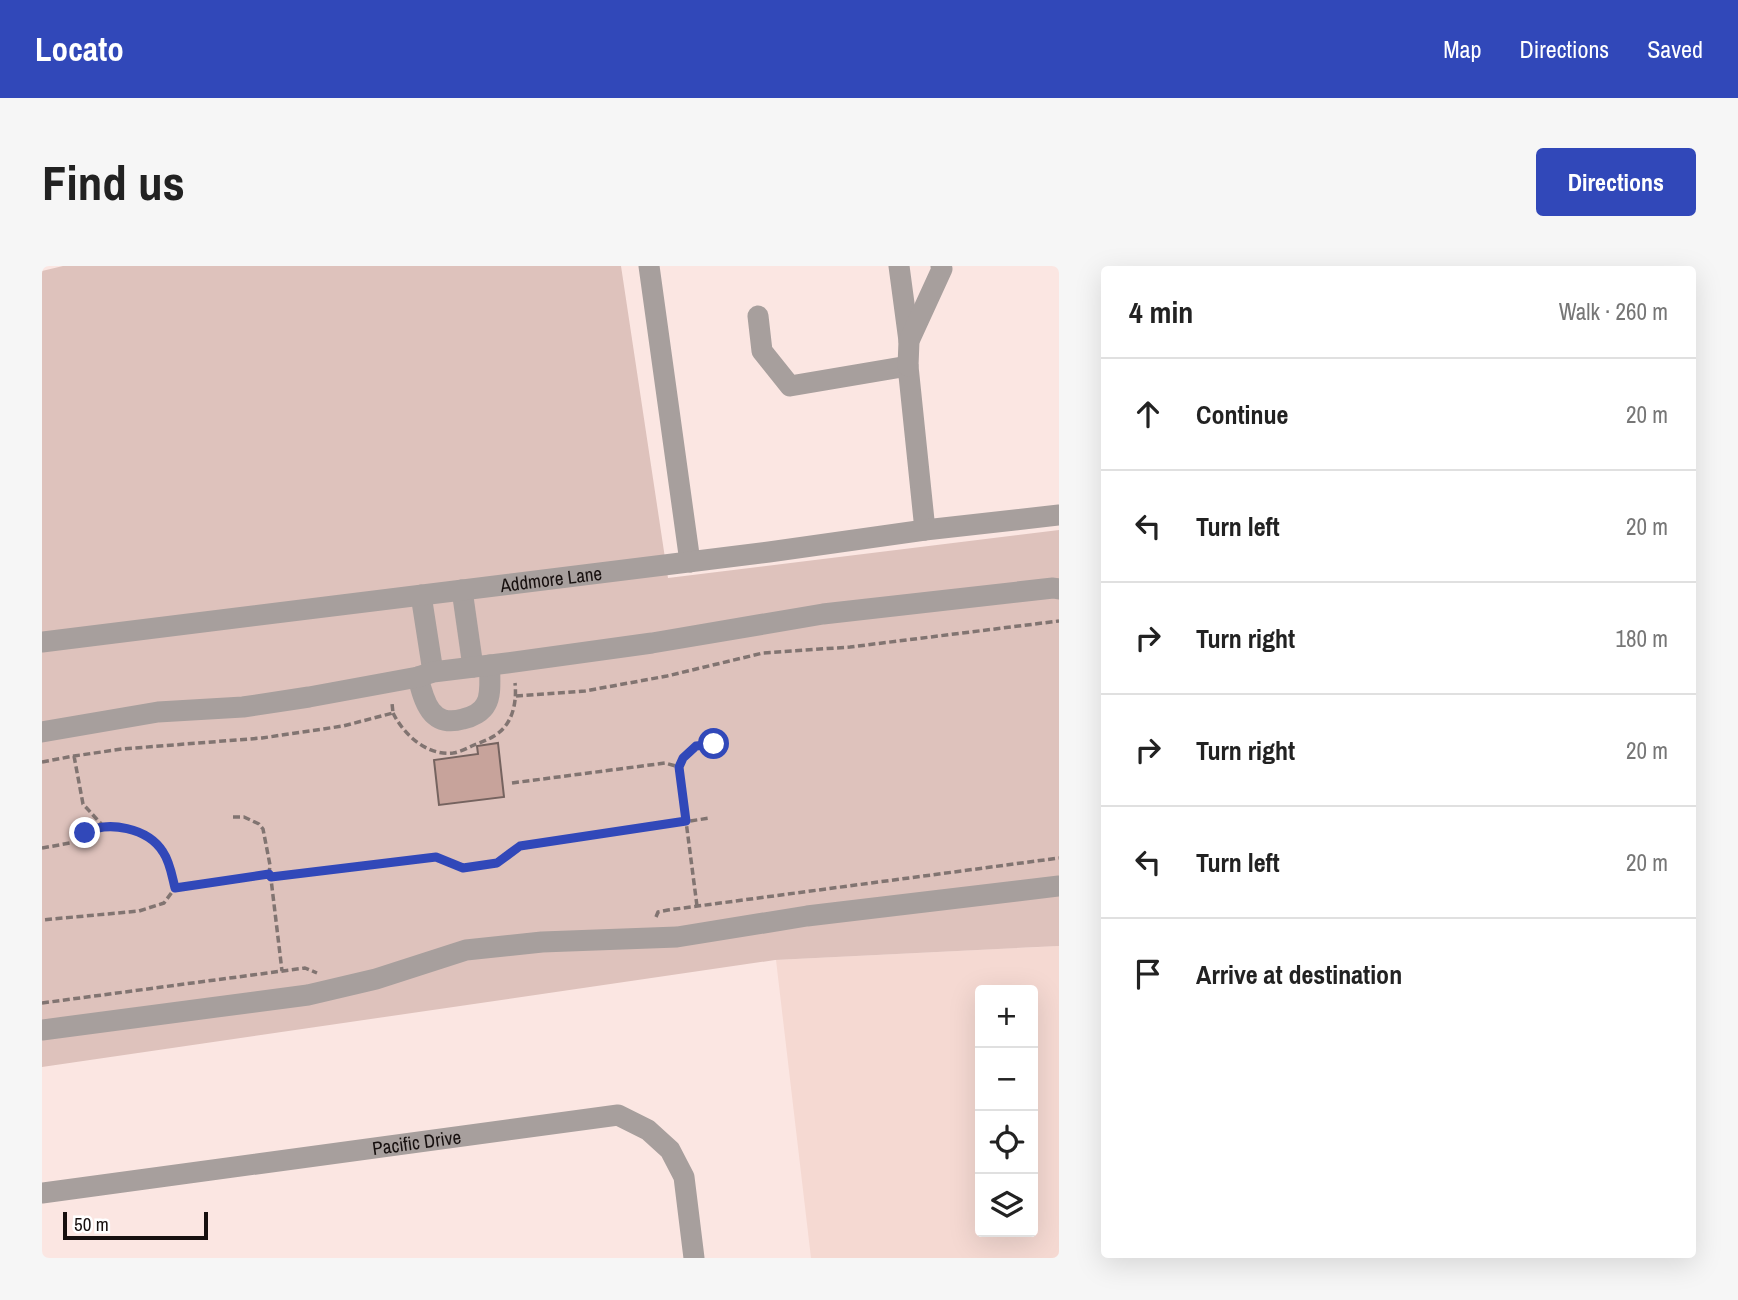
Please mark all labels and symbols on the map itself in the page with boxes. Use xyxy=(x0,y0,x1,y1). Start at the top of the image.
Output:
street label: Addmore Lane xyxy=(498,560,603,598)
route start xyxy=(698,728,729,759)
route end xyxy=(69,817,100,848)
street label: Pacific Drive xyxy=(371,1123,463,1161)
scale bar xyxy=(63,1209,208,1241)

